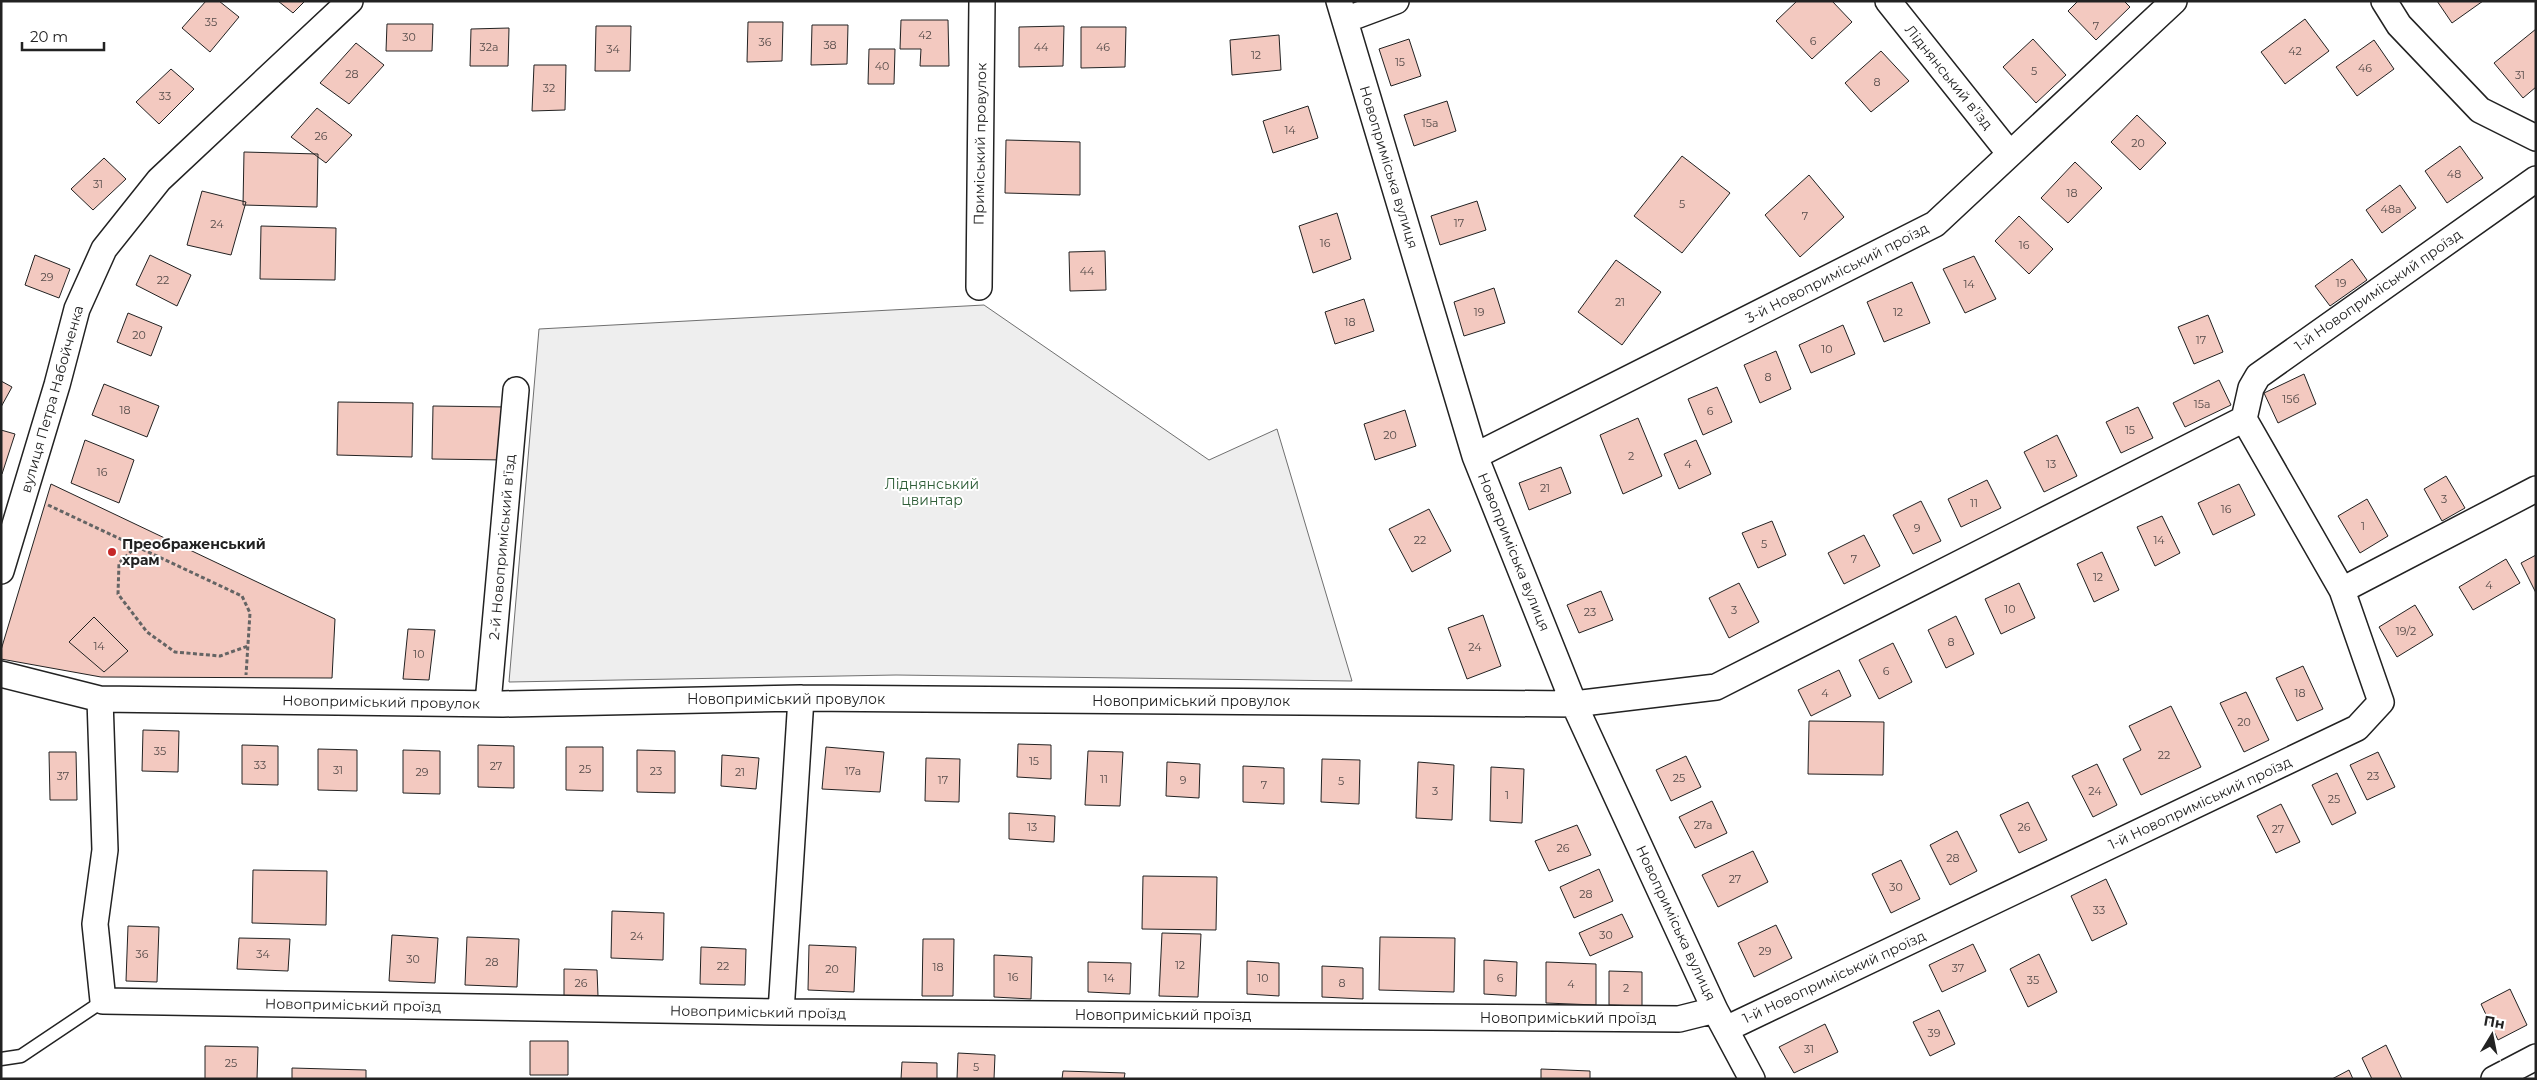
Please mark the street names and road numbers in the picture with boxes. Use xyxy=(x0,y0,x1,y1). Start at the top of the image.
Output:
street label: Ліднянський в’їзд xyxy=(1901,21,1997,133)
street label: Приміський провулок xyxy=(970,63,990,225)
street label: Новоприміська вулиця xyxy=(1356,83,1422,251)
street label: 3-й Новоприміський проїзд xyxy=(1742,219,1932,327)
street label: 1-й Новоприміський проїзд xyxy=(2291,225,2465,355)
street label: вулиця Петра Набойченка xyxy=(17,303,87,495)
street label: 2-й Новоприміський в'їзд xyxy=(485,453,519,641)
street label: Новоприміська вулиця xyxy=(1474,470,1554,634)
street label: Новоприміський провулок xyxy=(687,690,885,708)
street label: Новоприміський провулок xyxy=(282,691,480,713)
street label: Новоприміський провулок xyxy=(1092,692,1290,710)
street label: 1-й Новоприміський проїзд xyxy=(2105,753,2295,853)
street label: Новоприміська вулиця xyxy=(1632,842,1720,1004)
street label: 1-й Новоприміський проїзд xyxy=(1739,927,1929,1027)
street label: Новоприміський проїзд xyxy=(265,994,441,1016)
street label: Новоприміський проїзд xyxy=(670,1001,846,1023)
street label: Новоприміський проїзд xyxy=(1075,1006,1251,1024)
street label: Новоприміський проїзд xyxy=(1480,1009,1656,1027)

